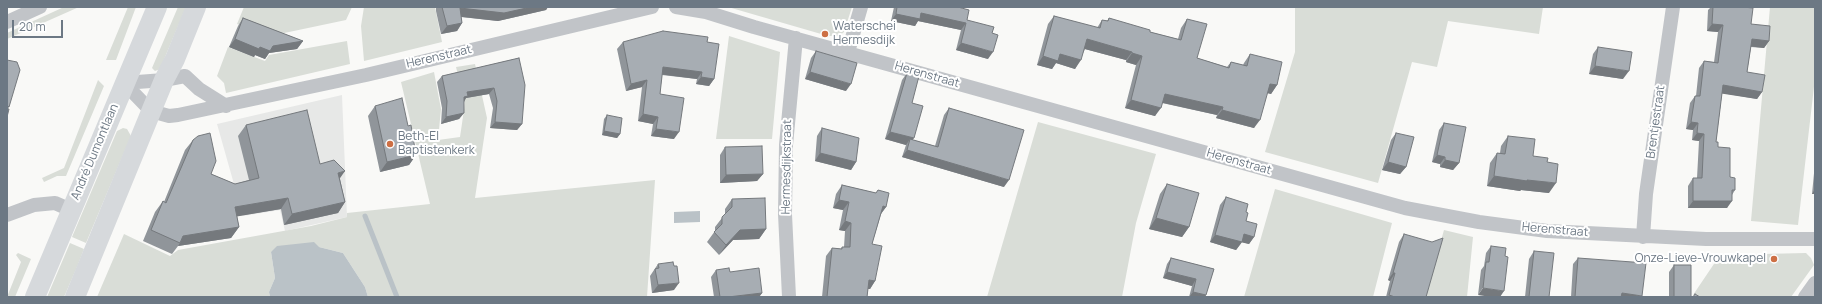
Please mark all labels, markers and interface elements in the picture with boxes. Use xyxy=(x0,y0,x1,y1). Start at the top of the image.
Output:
scale bar xyxy=(14,12,65,38)
text: 20 m xyxy=(19,18,46,35)
place label: Waterschei Hermesdijk xyxy=(833,20,896,48)
marker: Waterschei Hermesdijk xyxy=(820,29,830,39)
street label: Herenstraat xyxy=(405,42,473,72)
street label: Herenstraat xyxy=(893,59,961,91)
street label: Brentjestraat xyxy=(1644,85,1668,159)
street label: André Dumontlaan xyxy=(68,102,122,202)
street label: Hermesdijkstraat xyxy=(779,119,795,215)
place label: Beth-El Baptistenkerk xyxy=(398,130,475,158)
marker: Beth-El Baptistenkerk xyxy=(385,139,395,149)
street label: Herenstraat xyxy=(1205,146,1273,178)
street label: Herenstraat xyxy=(1521,220,1589,240)
place label: Onze-Lieve-Vrouwkapel xyxy=(1635,252,1766,266)
marker: Onze-Lieve-Vrouwkapel xyxy=(1769,254,1779,264)

